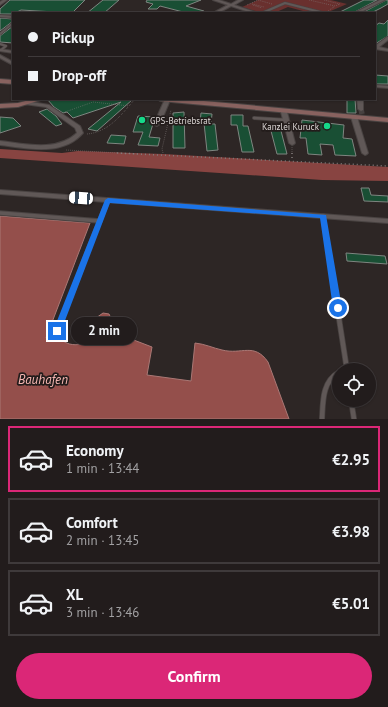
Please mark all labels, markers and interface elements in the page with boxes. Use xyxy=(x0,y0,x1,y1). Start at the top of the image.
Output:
text: Pickup xyxy=(52,28,95,47)
text: Drop-off xyxy=(52,66,106,85)
marker: GPS-Betriebsrat xyxy=(137,115,147,125)
place label: GPS-Betriebsrat xyxy=(150,115,211,126)
place label: Kanzlei Kuruck xyxy=(262,121,320,132)
marker: Kanzlei Kuruck xyxy=(322,121,332,131)
car xyxy=(69,191,93,205)
route start xyxy=(329,299,347,317)
callout: 2 min xyxy=(71,317,137,345)
route end xyxy=(48,322,66,340)
text: 2 min xyxy=(88,322,120,339)
map controls xyxy=(332,363,376,407)
button: locate xyxy=(332,363,376,407)
water label: Bauhafen xyxy=(18,371,68,388)
icon: car xyxy=(18,441,54,477)
text: Economy xyxy=(66,441,124,460)
text: €2.95 xyxy=(332,450,370,469)
text: 1 min · 13:44 xyxy=(66,460,139,477)
icon: car xyxy=(18,513,54,549)
text: Comfort xyxy=(66,513,118,532)
text: €3.98 xyxy=(332,522,370,541)
text: 2 min · 13:45 xyxy=(66,532,139,549)
icon: car xyxy=(18,585,54,621)
text: XL xyxy=(66,585,83,604)
text: €5.01 xyxy=(332,594,370,613)
text: 3 min · 13:46 xyxy=(66,604,139,621)
button: Confirm xyxy=(16,653,372,699)

